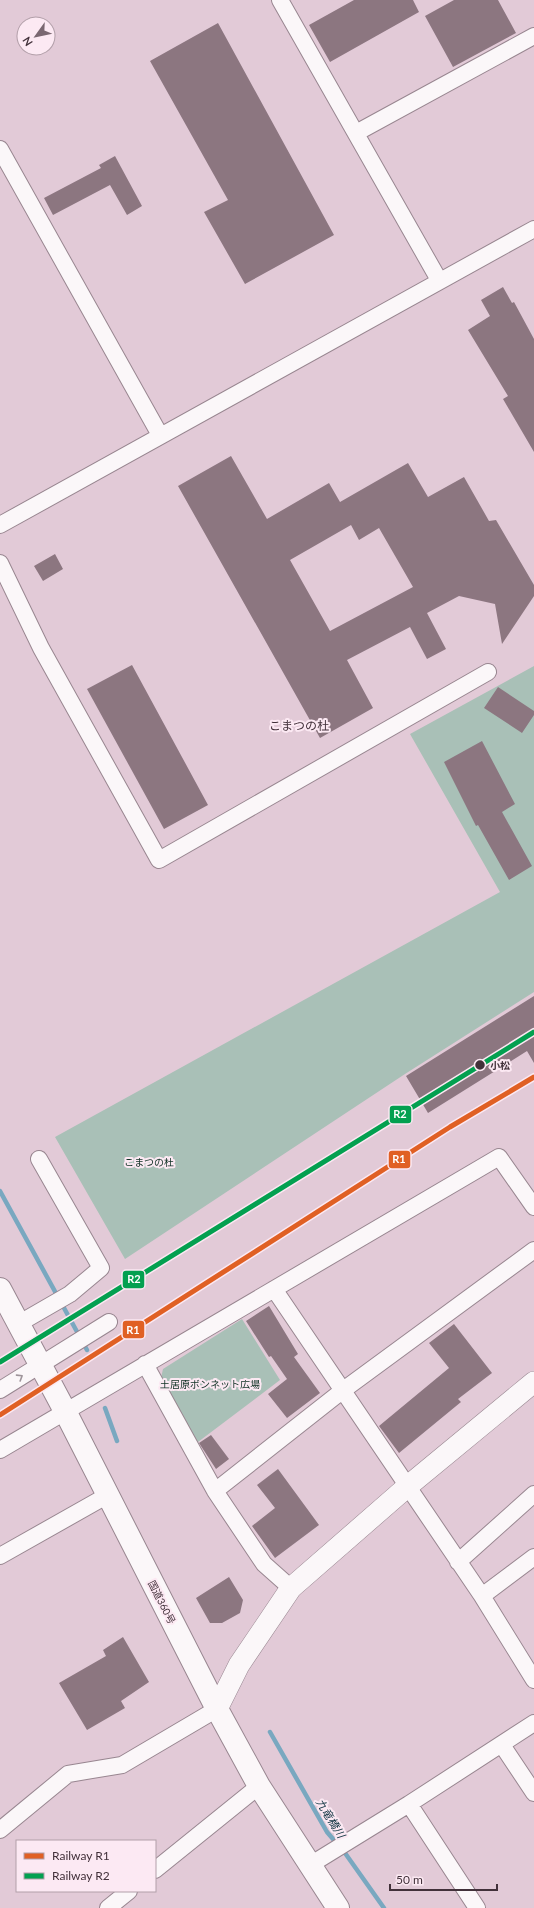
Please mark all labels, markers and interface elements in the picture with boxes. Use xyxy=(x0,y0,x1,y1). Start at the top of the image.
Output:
north arrow xyxy=(16,16,56,56)
text: N xyxy=(19,35,35,49)
district label: こまつの杜 xyxy=(269,718,329,733)
marker: 小松 xyxy=(473,1058,487,1072)
place label: 小松 xyxy=(490,1059,510,1071)
line badge: R2 xyxy=(389,1105,412,1124)
text: R2 xyxy=(393,1107,407,1120)
line badge: R1 xyxy=(388,1150,411,1169)
text: R1 xyxy=(392,1152,406,1165)
park label: こまつの杜 xyxy=(124,1156,174,1168)
line badge: R2 xyxy=(122,1270,145,1289)
text: R2 xyxy=(127,1272,141,1285)
line badge: R1 xyxy=(122,1320,145,1339)
text: R1 xyxy=(126,1323,140,1336)
one-way arrow xyxy=(16,1374,23,1382)
park label: 土居原ボンネット広場 xyxy=(160,1378,260,1390)
street label: 国道360号 xyxy=(146,1578,178,1626)
water label: 九竜橋川 xyxy=(314,1796,349,1841)
legend xyxy=(16,1840,156,1892)
text: Railway R1 xyxy=(52,1848,110,1863)
scale bar xyxy=(390,1866,497,1892)
text: Railway R2 xyxy=(52,1868,110,1883)
text: 50 m xyxy=(396,1872,423,1887)

